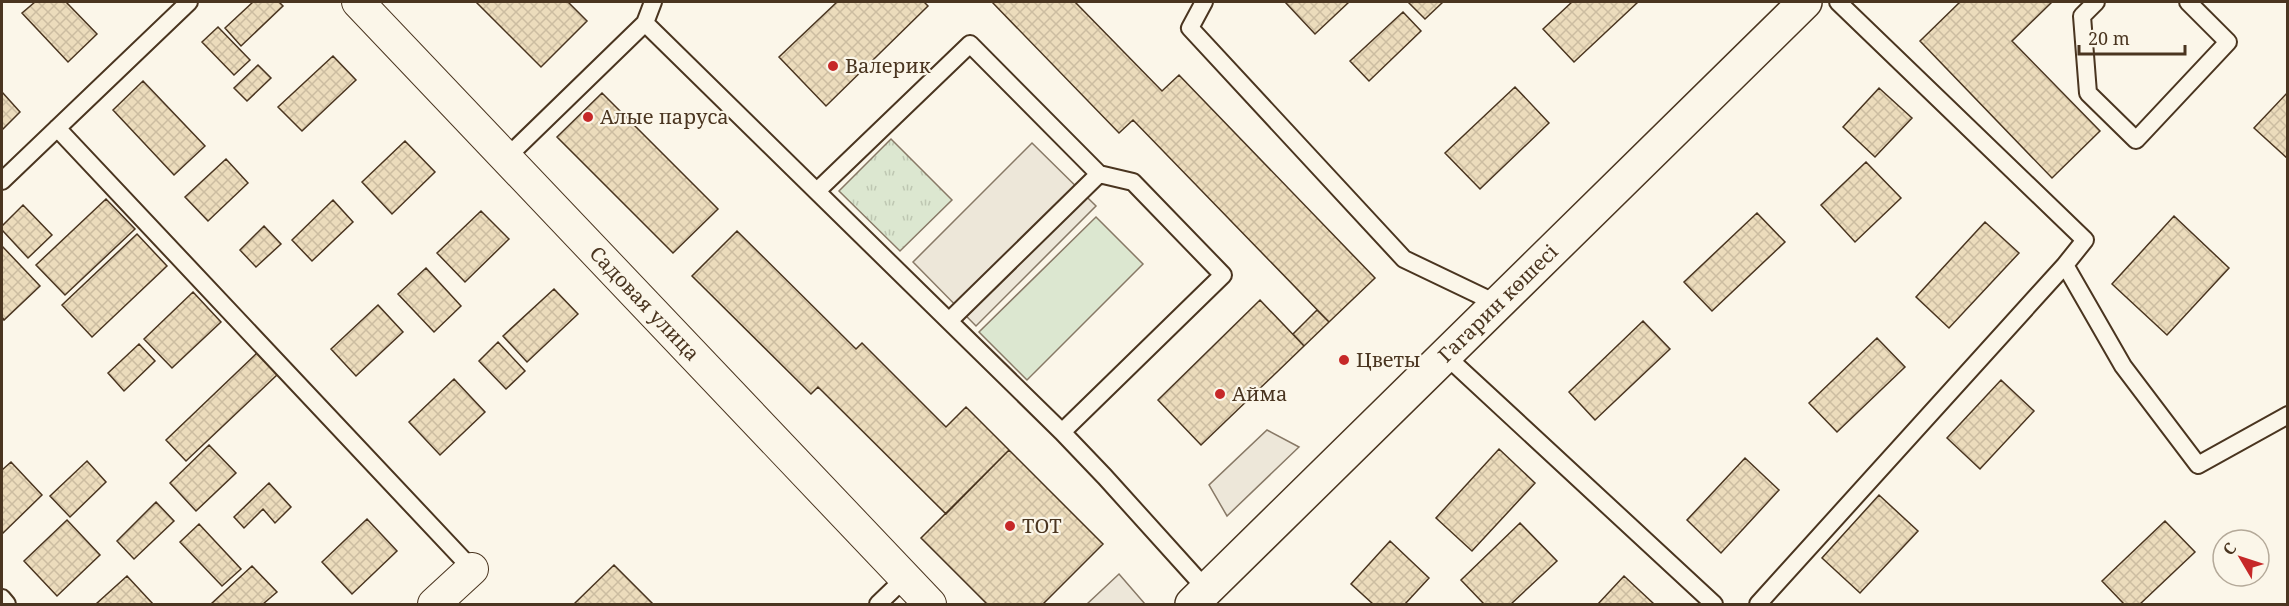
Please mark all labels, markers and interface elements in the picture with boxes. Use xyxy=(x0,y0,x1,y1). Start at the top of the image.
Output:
scale bar xyxy=(2079,18,2186,56)
text: 20 m xyxy=(2088,26,2130,50)
place label: Валерик xyxy=(845,52,931,79)
marker: Валерик xyxy=(826,59,840,73)
place label: Алые паруса xyxy=(600,103,729,130)
marker: Алые паруса xyxy=(581,110,595,124)
street label: Гагарин көшесі xyxy=(1432,238,1564,368)
street label: Садовая улица xyxy=(584,240,706,366)
place label: Цветы xyxy=(1356,346,1421,373)
marker: Цветы xyxy=(1337,353,1351,367)
place label: Айма xyxy=(1232,380,1288,407)
marker: Айма xyxy=(1213,387,1227,401)
place label: ТОТ xyxy=(1022,512,1062,539)
marker: ТОТ xyxy=(1003,519,1017,533)
north arrow xyxy=(2211,528,2271,588)
text: С xyxy=(2217,538,2241,560)

